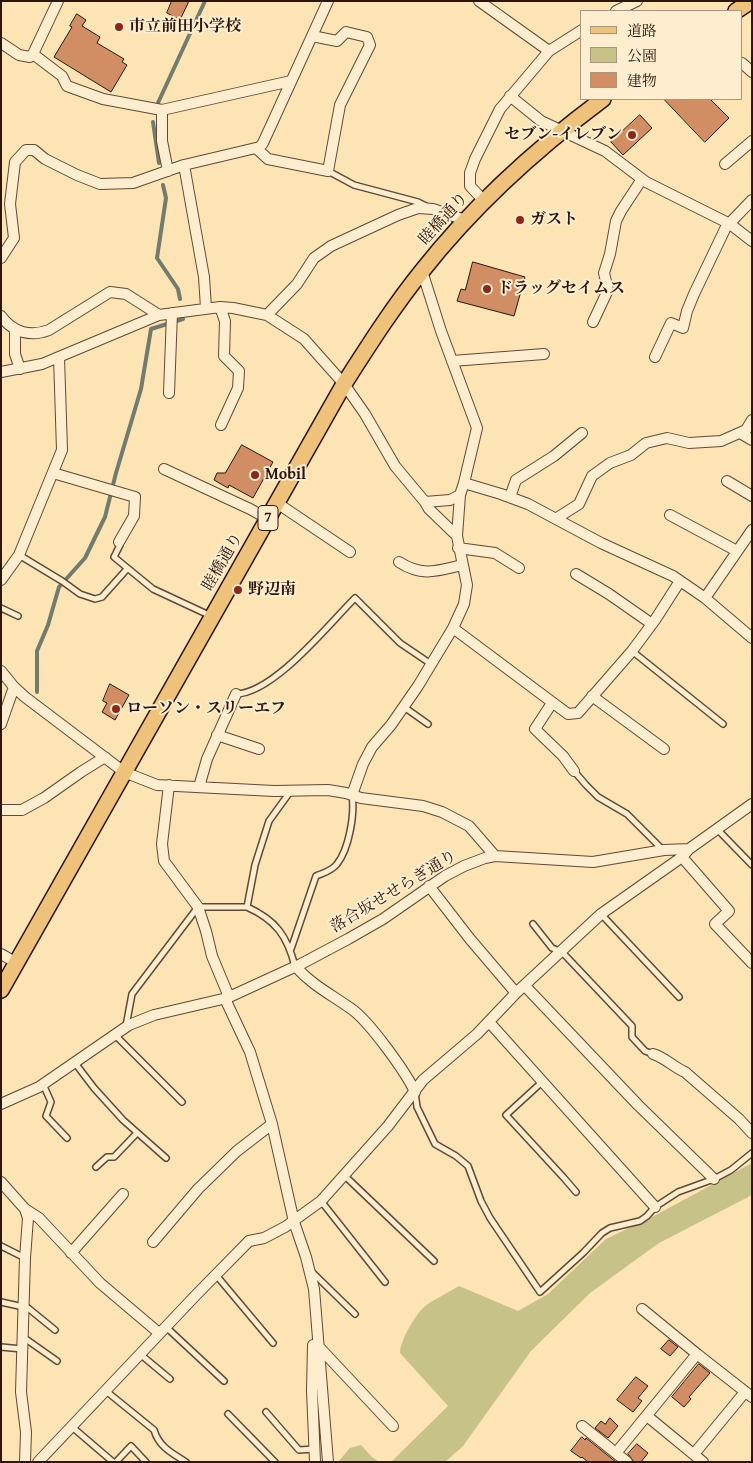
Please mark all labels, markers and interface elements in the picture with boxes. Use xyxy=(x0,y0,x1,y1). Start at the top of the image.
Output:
legend xyxy=(580,10,743,100)
place label: 市立前田小学校 xyxy=(129,17,241,37)
text: 道路 xyxy=(627,20,657,41)
marker: 市立前田小学校 xyxy=(113,21,125,33)
text: 公園 xyxy=(627,45,657,66)
text: 建物 xyxy=(627,70,657,91)
place label: セブン-イレブン xyxy=(504,125,622,145)
marker: セブン-イレブン xyxy=(626,129,638,141)
street label: 睦橋通り xyxy=(415,189,473,249)
place label: ガスト xyxy=(530,210,578,230)
marker: ガスト xyxy=(514,214,526,226)
place label: ドラッグセイムス xyxy=(497,279,625,299)
marker: ドラッグセイムス xyxy=(481,283,493,295)
place label: Mobil xyxy=(265,465,306,485)
marker: Mobil xyxy=(249,469,261,481)
road number: 7 xyxy=(258,506,278,530)
street label: 睦橋通り xyxy=(199,529,247,595)
place label: 野辺南 xyxy=(248,580,296,600)
marker: 野辺南 xyxy=(232,584,244,596)
place label: ローソン・スリーエフ xyxy=(126,699,286,719)
marker: ローソン・スリーエフ xyxy=(110,703,122,715)
street label: 落合坂せせらぎ通り xyxy=(327,847,461,937)

